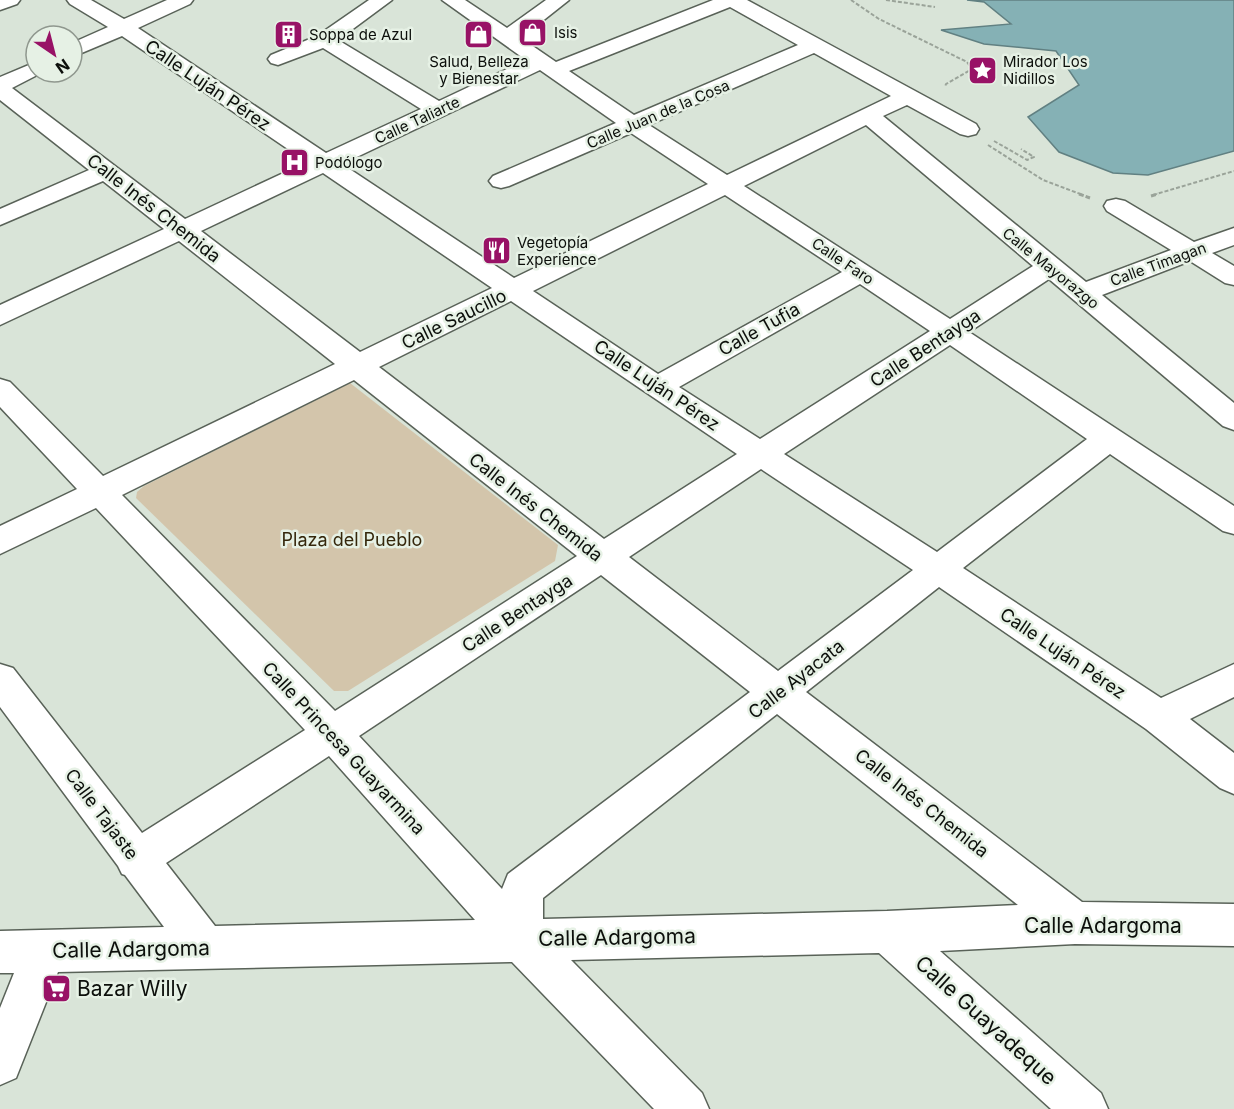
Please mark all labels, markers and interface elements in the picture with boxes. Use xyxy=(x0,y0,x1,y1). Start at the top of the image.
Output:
shop icon: Isis xyxy=(517,16,549,48)
building icon: Soppa de Azul xyxy=(272,18,304,50)
shop icon: Salud, Belleza y Bienestar xyxy=(463,18,495,50)
place label: Isis xyxy=(554,23,578,42)
north arrow xyxy=(24,24,84,84)
place label: Soppa de Azul xyxy=(309,25,412,44)
street label: Calle Luján Pérez xyxy=(141,35,275,135)
place label: Salud, Belleza y Bienestar xyxy=(429,52,529,88)
place label: Mirador Los Nidillos xyxy=(1003,52,1088,88)
place icon: Mirador Los Nidillos xyxy=(966,54,998,86)
text: N xyxy=(52,55,73,78)
street label: Calle Juan de la Cosa xyxy=(584,75,732,153)
street label: Calle Taliarte xyxy=(371,92,463,148)
hospital icon: Podólogo xyxy=(278,146,310,178)
street label: Calle Inés Chemida xyxy=(83,149,225,267)
place label: Podólogo xyxy=(315,153,383,172)
street label: Calle Mayorazgo xyxy=(999,223,1103,313)
place label: Vegetopía Experience xyxy=(517,233,597,269)
street label: Calle Faro xyxy=(808,233,878,289)
restaurant icon: Vegetopía Experience xyxy=(480,235,512,267)
street label: Calle Timagan xyxy=(1107,238,1209,290)
street label: Calle Saucillo xyxy=(398,285,510,353)
street label: Calle Tufia xyxy=(715,298,803,360)
street label: Calle Bentayga xyxy=(866,305,984,391)
street label: Calle Luján Pérez xyxy=(590,335,724,435)
street label: Calle Inés Chemida xyxy=(465,448,607,566)
park label: Plaza del Pueblo xyxy=(282,529,422,550)
street label: Calle Bentayga xyxy=(458,570,576,656)
street label: Calle Luján Pérez xyxy=(996,603,1130,703)
street label: Calle Ayacata xyxy=(744,635,848,723)
street label: Calle Princesa Guayarmina xyxy=(258,657,430,839)
street label: Calle Inés Chemida xyxy=(851,744,993,862)
street label: Calle Tajaste xyxy=(61,765,143,863)
street label: Calle Adargoma xyxy=(1024,913,1182,938)
street label: Calle Adargoma xyxy=(538,923,696,951)
street label: Calle Adargoma xyxy=(52,935,210,963)
street label: Calle Guayadeque xyxy=(910,950,1062,1090)
supermarket icon: Bazar Willy xyxy=(40,972,72,1004)
place label: Bazar Willy xyxy=(77,976,188,1001)

